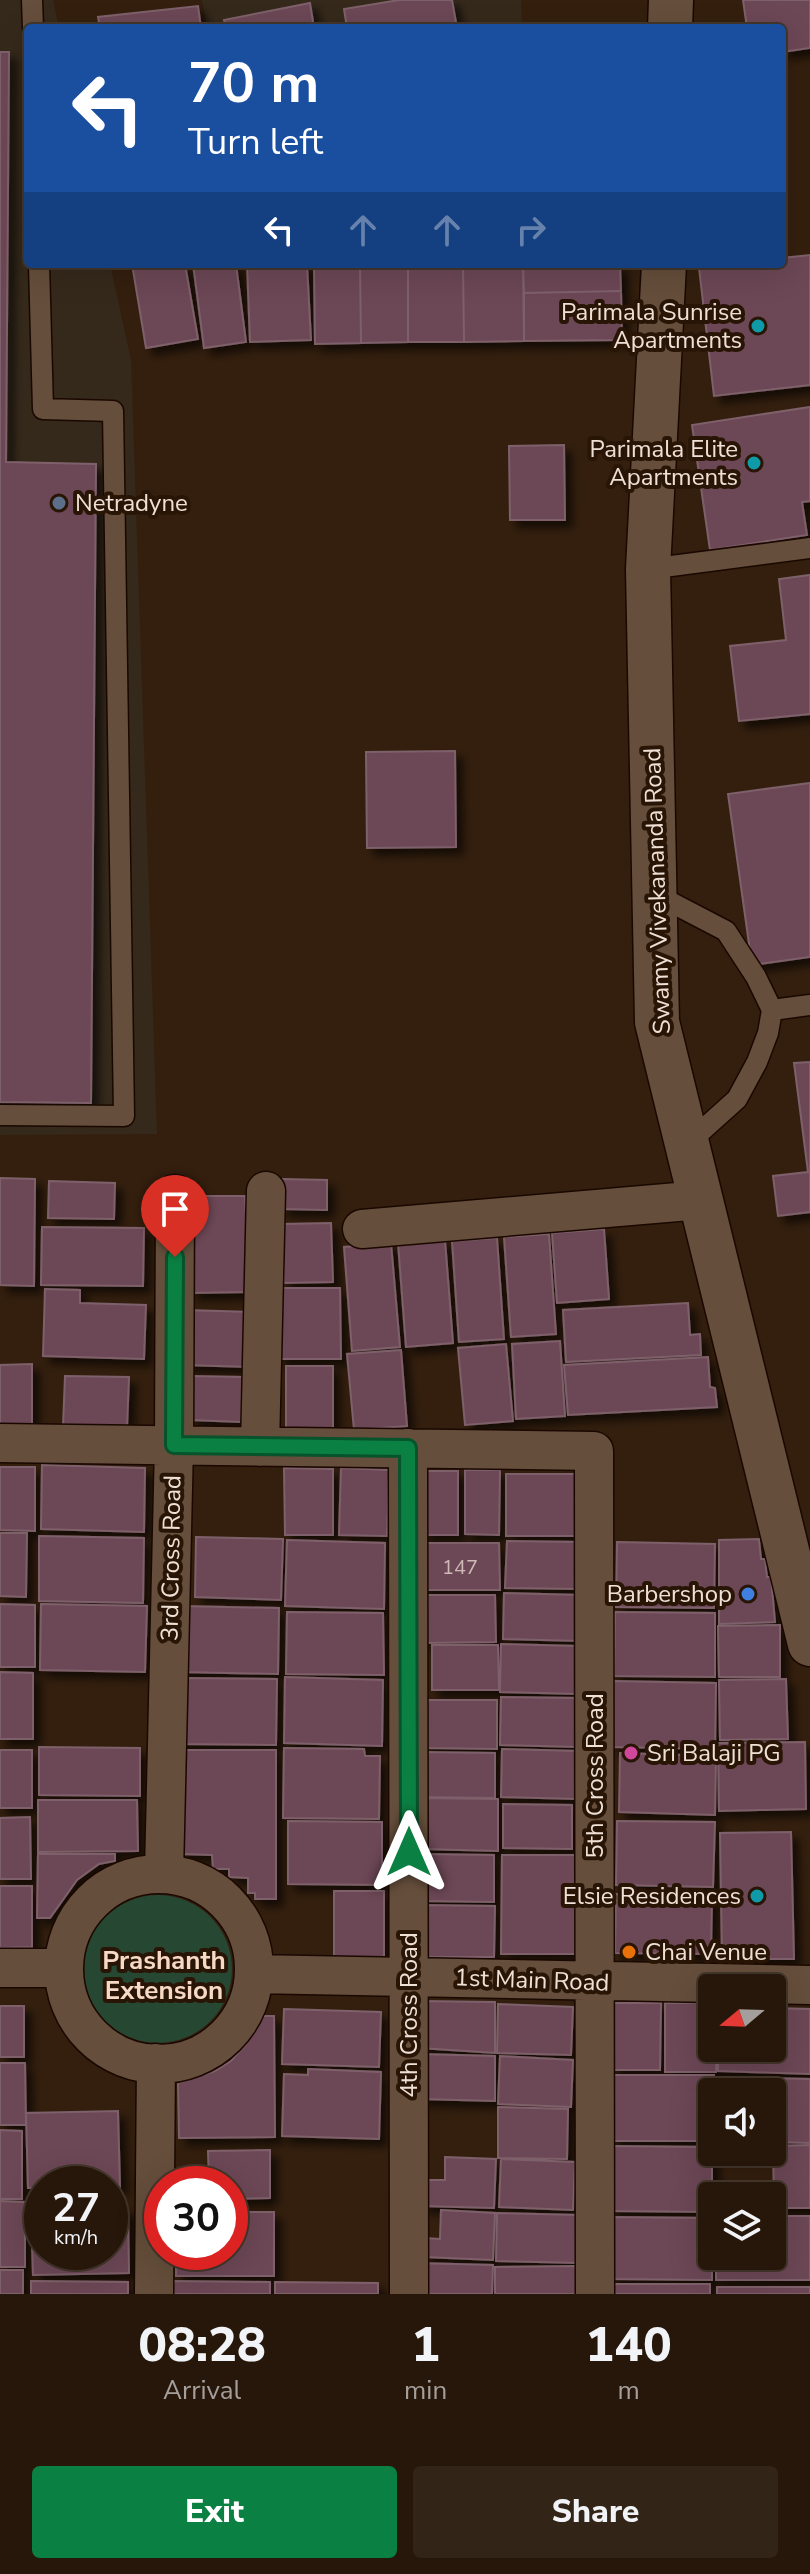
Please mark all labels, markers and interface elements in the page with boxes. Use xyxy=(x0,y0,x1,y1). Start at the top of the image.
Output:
text: 70 m xyxy=(188,45,319,122)
icon: left xyxy=(56,56,160,160)
text: Turn left xyxy=(188,118,323,167)
icon: left xyxy=(257,208,301,252)
icon: ahead xyxy=(341,208,385,252)
icon: ahead xyxy=(425,208,469,252)
icon: right xyxy=(509,208,553,252)
place label: Parimala Sunrise Apartments xyxy=(561,296,742,356)
marker: Parimala Sunrise Apartments xyxy=(749,317,767,335)
place label: Parimala Elite Apartments xyxy=(590,433,738,493)
marker: Parimala Elite Apartments xyxy=(745,454,763,472)
place label: Netradyne xyxy=(75,487,188,519)
marker: Netradyne xyxy=(50,494,68,512)
street label: Swamy Vivekananda Road xyxy=(636,747,678,1035)
pin xyxy=(141,1175,209,1257)
icon: arrive xyxy=(153,1187,197,1231)
street label: 3rd Cross Road xyxy=(154,1475,188,1641)
house number: 147 xyxy=(442,1554,478,1581)
place label: Barbershop xyxy=(607,1578,732,1610)
marker: Barbershop xyxy=(739,1585,757,1603)
street label: 5th Cross Road xyxy=(579,1693,611,1859)
place label: Sri Balaji PG xyxy=(647,1737,781,1769)
marker: Sri Balaji PG xyxy=(622,1744,640,1762)
position arrow xyxy=(367,1810,451,1894)
place label: Elsie Residences xyxy=(563,1880,741,1912)
marker: Elsie Residences xyxy=(748,1887,766,1905)
street label: 4th Cross Road xyxy=(393,1932,425,2098)
place label: Chai Venue xyxy=(645,1936,767,1968)
district label: Prashanth Extension xyxy=(102,1943,226,2008)
marker: Chai Venue xyxy=(620,1943,638,1961)
street label: 1st Main Road xyxy=(454,1961,610,1999)
north arrow xyxy=(698,1974,786,2062)
map controls xyxy=(698,1974,786,2270)
button: sound xyxy=(698,2078,786,2166)
speed limit sign: 30 xyxy=(144,2166,248,2270)
text: 27 xyxy=(52,2181,100,2235)
button: layers xyxy=(698,2182,786,2270)
text: km/h xyxy=(54,2224,98,2251)
text: 08:28 xyxy=(138,2312,266,2378)
text: 1 xyxy=(411,2312,440,2378)
text: 140 xyxy=(585,2312,672,2378)
text: Arrival xyxy=(163,2373,241,2408)
text: min xyxy=(404,2373,447,2408)
text: m xyxy=(617,2373,640,2408)
button: Exit xyxy=(32,2466,397,2558)
button: Share xyxy=(413,2466,778,2558)

